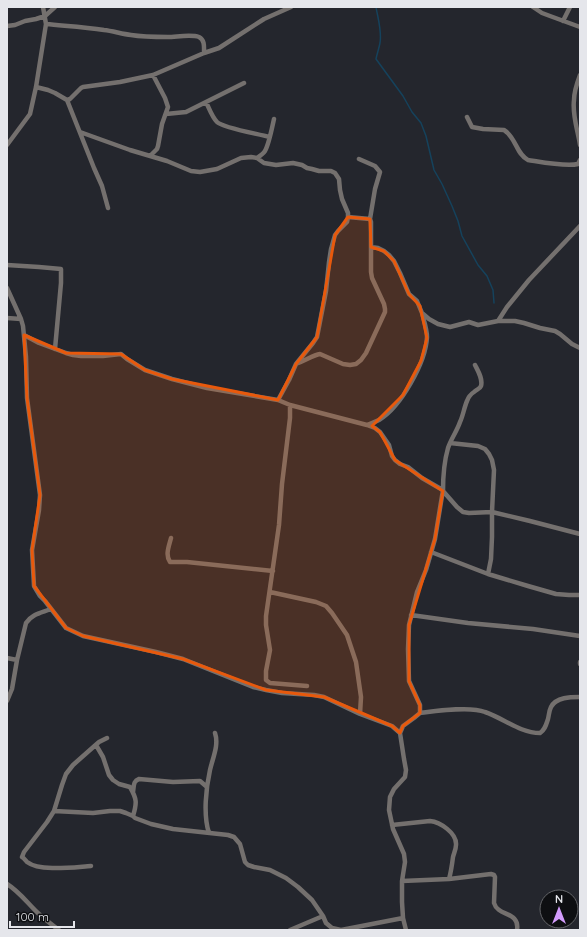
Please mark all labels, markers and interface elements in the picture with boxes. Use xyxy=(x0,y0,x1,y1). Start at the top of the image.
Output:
north arrow xyxy=(539,889,579,929)
text: N xyxy=(555,892,563,906)
scale bar xyxy=(10,903,74,929)
text: 100 m xyxy=(16,909,49,924)

